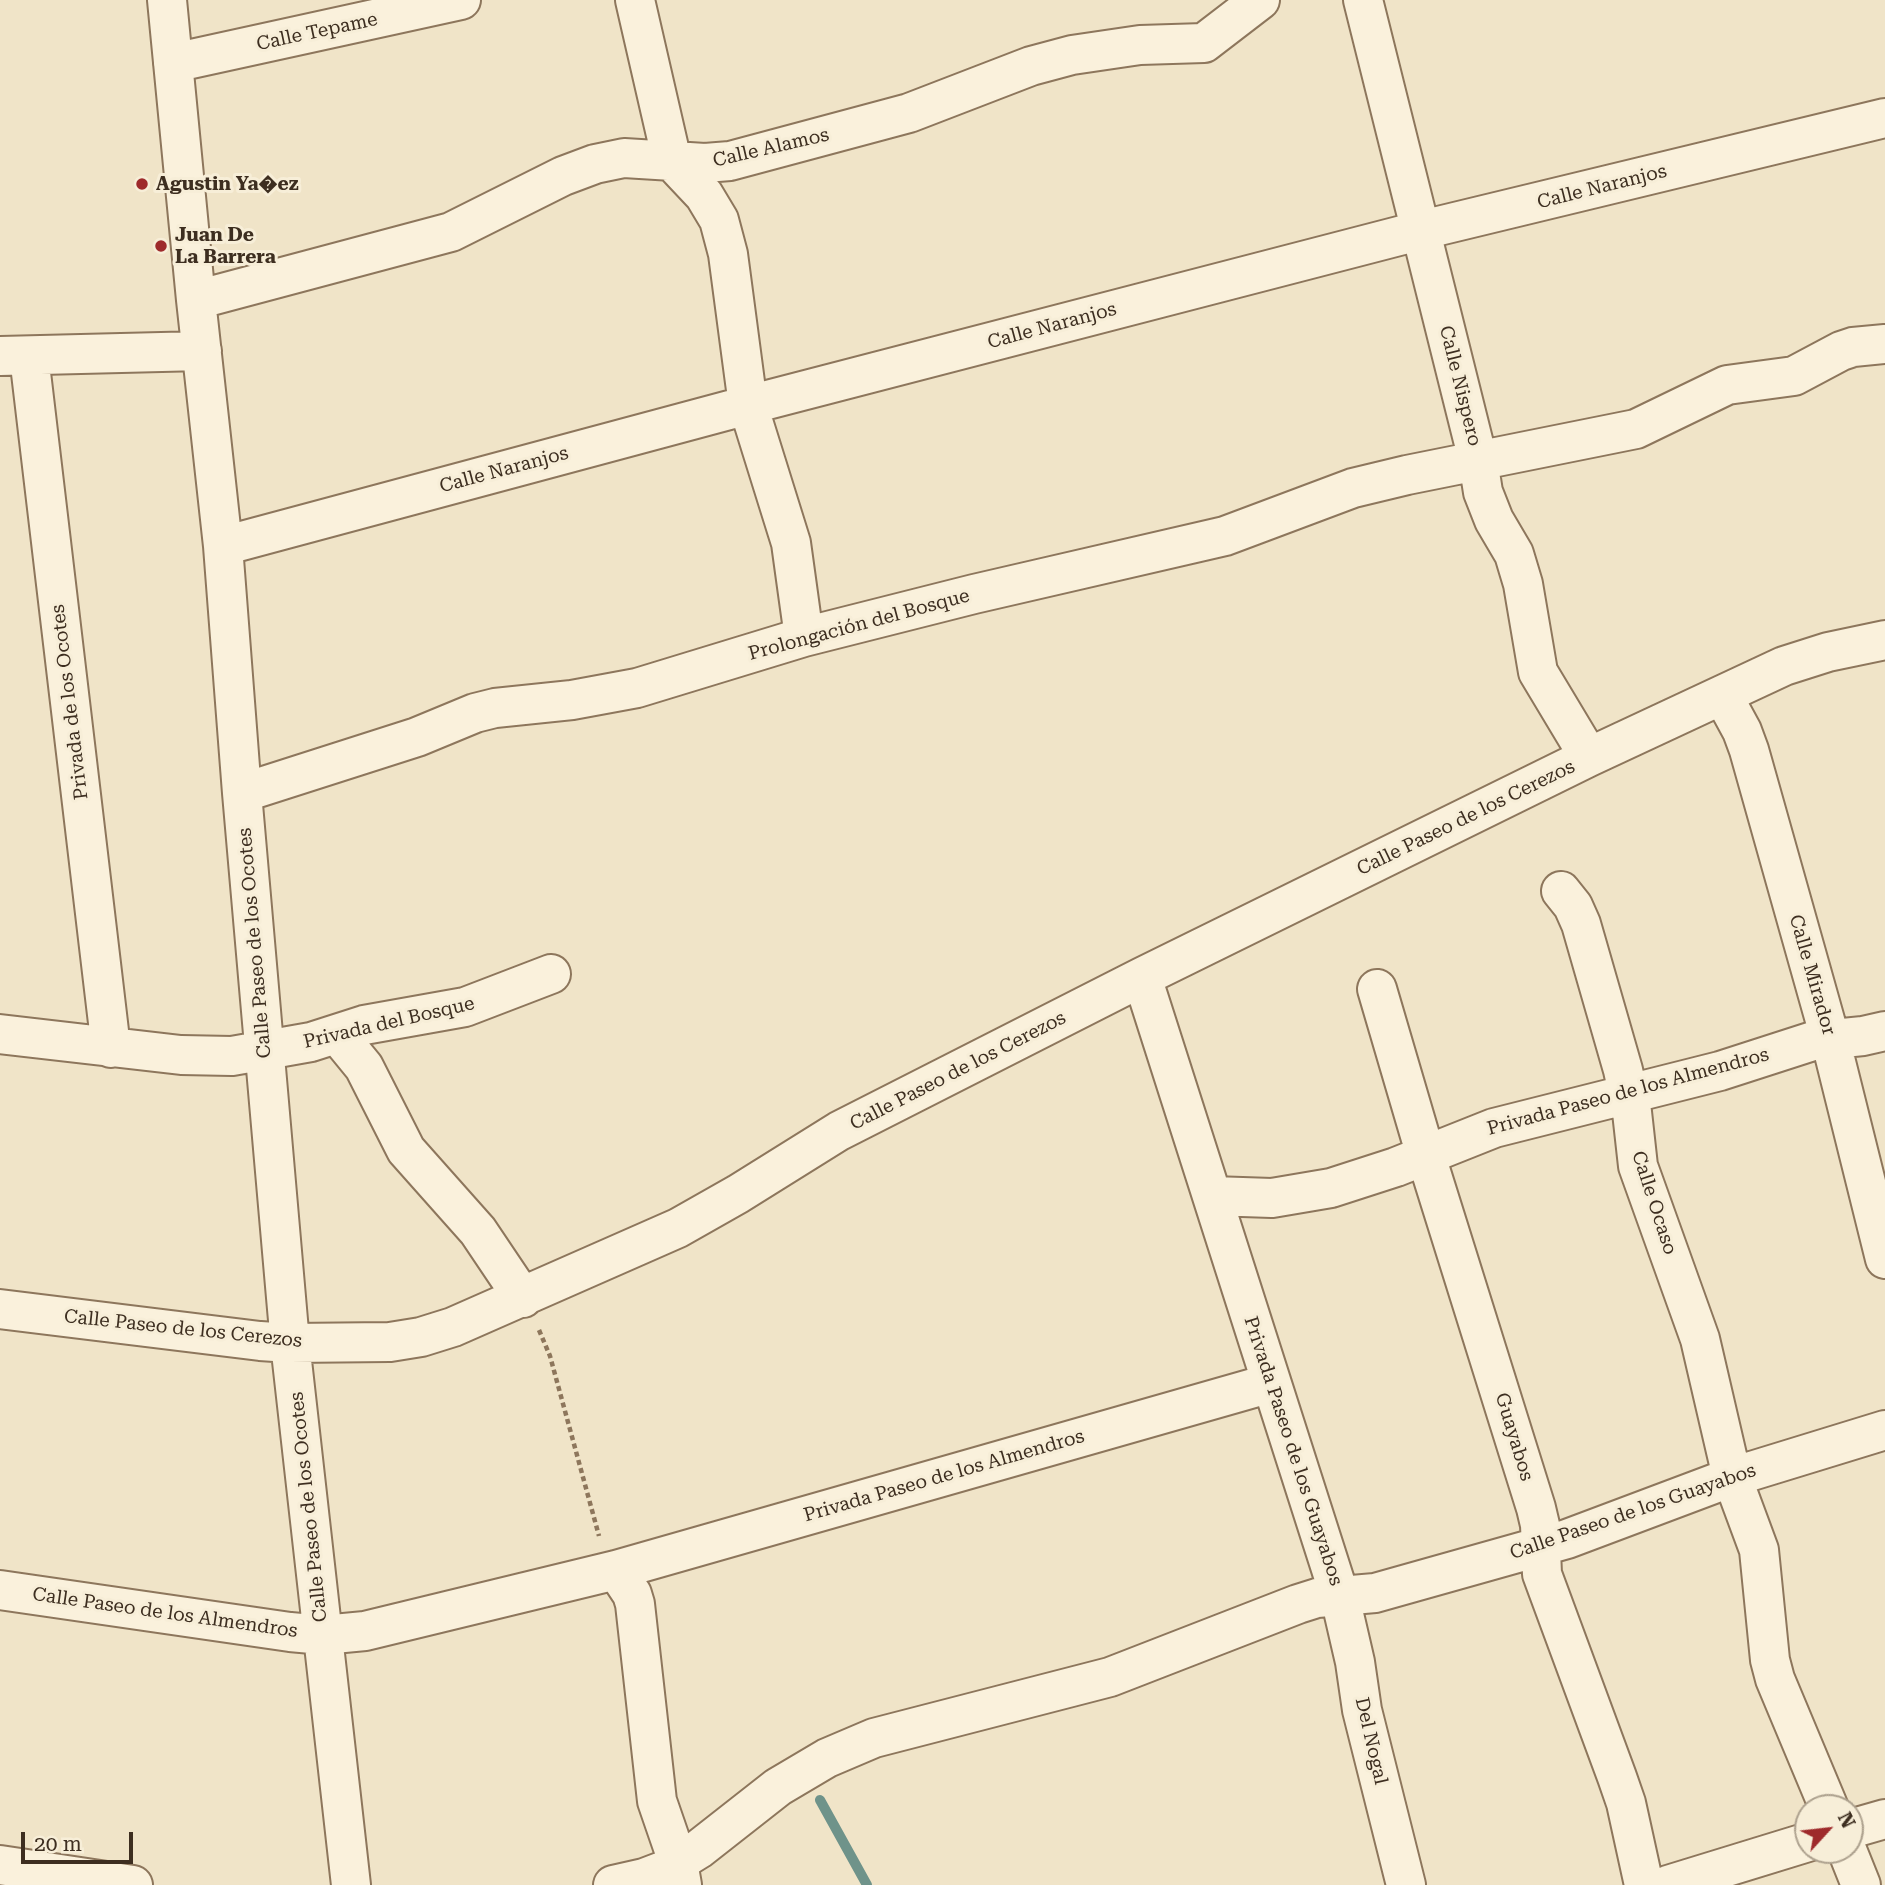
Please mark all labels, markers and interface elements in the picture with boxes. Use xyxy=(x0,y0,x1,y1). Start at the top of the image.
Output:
street label: Calle Tepame xyxy=(254,8,380,56)
street label: Calle Alamos xyxy=(711,124,831,172)
street label: Calle Naranjos xyxy=(1535,160,1669,214)
place label: Agustin Ya�ez xyxy=(156,173,298,195)
marker: Agustin Ya�ez xyxy=(134,176,150,192)
place label: Juan De La Barrera xyxy=(175,224,276,268)
marker: Juan De La Barrera xyxy=(153,238,169,254)
street label: Calle Naranjos xyxy=(985,298,1119,354)
street label: Calle Nispero xyxy=(1434,323,1486,449)
street label: Calle Naranjos xyxy=(437,442,571,498)
street label: Prolongación del Bosque xyxy=(746,584,972,666)
street label: Privada de los Ocotes xyxy=(47,603,93,801)
street label: Calle Paseo de los Cerezos xyxy=(1353,755,1579,881)
street label: Calle Paseo de los Ocotes xyxy=(234,827,276,1059)
street label: Calle Mirador xyxy=(1784,912,1840,1038)
street label: Privada del Bosque xyxy=(301,992,477,1054)
street label: Calle Paseo de los Cerezos xyxy=(846,1007,1070,1135)
street label: Privada Paseo de los Almendros xyxy=(1485,1043,1771,1141)
street label: Calle Ocaso xyxy=(1627,1148,1681,1258)
street label: Calle Paseo de los Cerezos xyxy=(63,1305,303,1353)
street label: Privada Paseo de los Guayabos xyxy=(1239,1313,1347,1589)
street label: Guayabos xyxy=(1490,1390,1538,1484)
street label: Calle Paseo de los Ocotes xyxy=(286,1391,332,1623)
street label: Privada Paseo de los Almendros xyxy=(801,1425,1087,1527)
street label: Calle Paseo de los Guayabos xyxy=(1507,1459,1759,1565)
street label: Calle Paseo de los Almendros xyxy=(31,1583,299,1643)
street label: Del Nogal xyxy=(1350,1695,1392,1787)
north arrow xyxy=(1794,1794,1864,1864)
text: N xyxy=(1833,1808,1860,1832)
scale bar xyxy=(24,1818,136,1862)
text: 20 m xyxy=(34,1832,82,1856)

